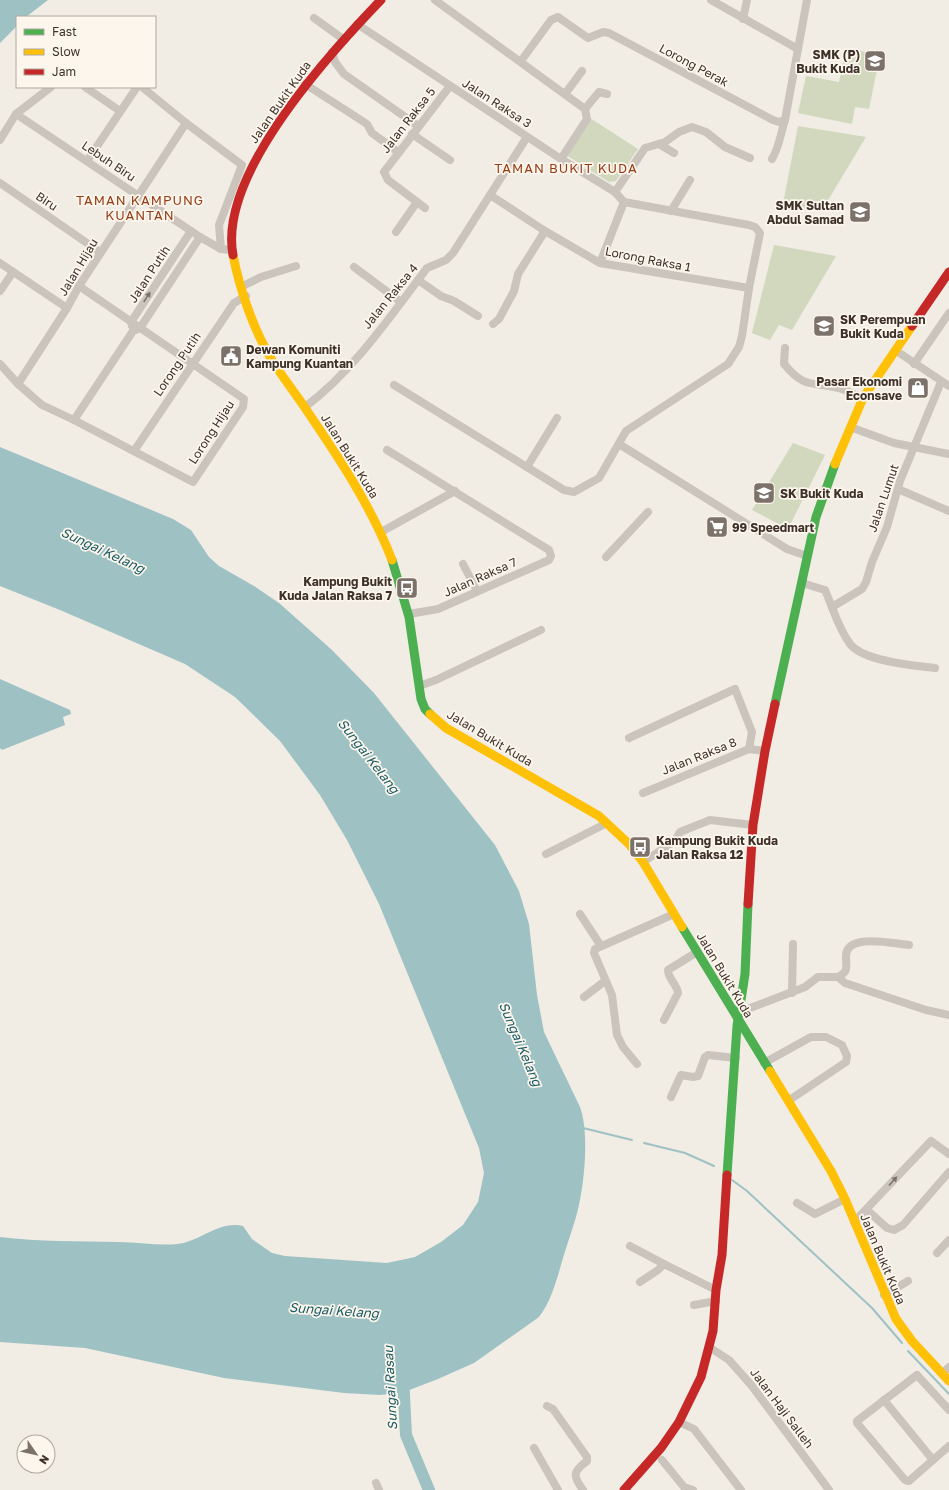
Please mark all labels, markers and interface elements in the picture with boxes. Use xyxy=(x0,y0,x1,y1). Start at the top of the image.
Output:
legend xyxy=(16,16,156,88)
text: Fast xyxy=(52,24,77,39)
street label: Lorong Perak xyxy=(657,40,731,90)
text: Slow xyxy=(52,44,80,59)
place label: SMK (P) Bukit Kuda xyxy=(796,47,860,76)
school or university icon: SMK (P) Bukit Kuda xyxy=(862,48,888,74)
street label: Jalan Bukit Kuda xyxy=(246,58,314,146)
text: Jam xyxy=(52,64,76,79)
street label: Jalan Raksa 3 xyxy=(460,75,534,131)
street label: Jalan Raksa 5 xyxy=(378,84,438,156)
street label: Lebuh Biru xyxy=(79,137,139,185)
district label: TAMAN BUKIT KUDA xyxy=(494,160,638,176)
street label: Biru xyxy=(33,188,61,214)
district label: TAMAN KAMPUNG KUANTAN xyxy=(76,192,204,223)
place label: SMK Sultan Abdul Samad xyxy=(767,198,844,227)
school or university icon: SMK Sultan Abdul Samad xyxy=(847,199,873,225)
street label: Jalan Hijau xyxy=(55,236,101,298)
street label: Jalan Putih xyxy=(125,243,173,305)
street label: Lorong Raksa 1 xyxy=(604,243,692,275)
street label: Jalan Raksa 4 xyxy=(359,260,421,332)
one-way arrow xyxy=(144,291,151,303)
place label: SK Perempuan Bukit Kuda xyxy=(840,312,926,341)
school or university icon: SK Perempuan Bukit Kuda xyxy=(811,313,837,339)
street label: Lorong Putih xyxy=(150,329,204,399)
place label: Dewan Komuniti Kampung Kuantan xyxy=(246,342,353,371)
public building icon: Dewan Komuniti Kampung Kuantan xyxy=(218,343,244,369)
place label: Pasar Ekonomi Econsave xyxy=(816,374,902,403)
shop icon: Pasar Ekonomi Econsave xyxy=(905,375,931,401)
street label: Lorong Hijau xyxy=(185,397,237,467)
street label: Jalan Bukit Kuda xyxy=(318,411,382,501)
street label: Jalan Lumut xyxy=(864,462,902,534)
school or university icon: SK Bukit Kuda xyxy=(751,480,777,506)
place label: SK Bukit Kuda xyxy=(780,486,863,501)
supermarket icon: 99 Speedmart xyxy=(704,514,730,540)
place label: 99 Speedmart xyxy=(732,520,815,535)
water label: Sungai Kelang xyxy=(59,524,148,577)
street label: Jalan Raksa 7 xyxy=(441,554,519,600)
place label: Kampung Bukit Kuda Jalan Raksa 7 xyxy=(279,574,392,603)
bus stop icon: Kampung Bukit Kuda Jalan Raksa 7 xyxy=(394,575,420,601)
street label: Jalan Bukit Kuda xyxy=(445,707,535,769)
water label: Sungai Kelang xyxy=(335,716,404,797)
street label: Jalan Raksa 8 xyxy=(659,734,739,778)
place label: Kampung Bukit Kuda Jalan Raksa 12 xyxy=(656,833,778,862)
bus stop icon: Kampung Bukit Kuda Jalan Raksa 12 xyxy=(627,834,653,860)
street label: Jalan Bukit Kuda xyxy=(694,930,756,1020)
water label: Sungai Kelang xyxy=(496,999,546,1089)
one-way arrow xyxy=(889,1176,898,1186)
street label: Jalan Bukit Kuda xyxy=(857,1211,909,1307)
water label: Sungai Kelang xyxy=(289,1299,380,1321)
water label: Sungai Rasau xyxy=(380,1344,400,1431)
street label: Jalan Haji Salleh xyxy=(747,1365,817,1451)
north arrow xyxy=(16,1434,56,1474)
text: N xyxy=(37,1453,52,1467)

